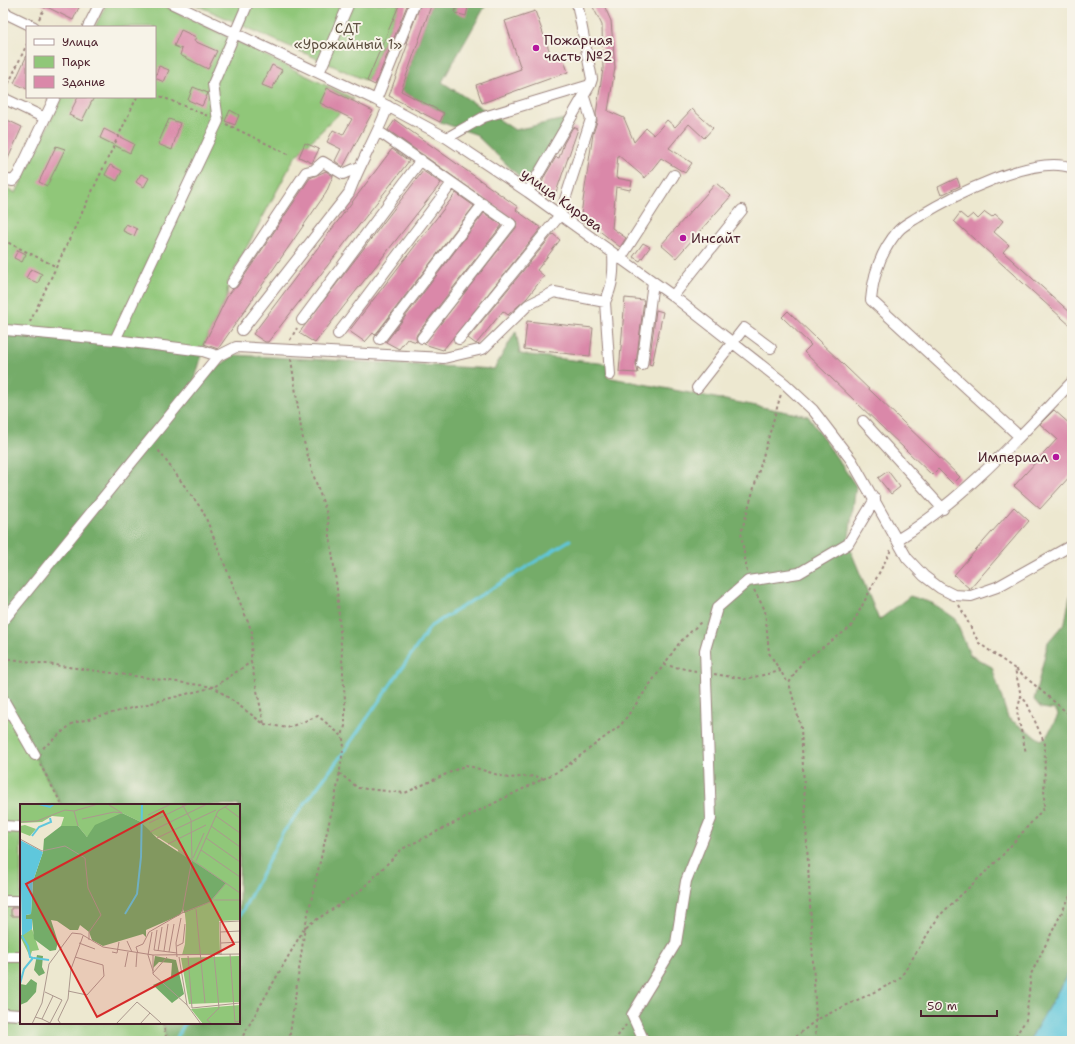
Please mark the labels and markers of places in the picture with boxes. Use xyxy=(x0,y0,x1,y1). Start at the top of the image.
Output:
place label: Пожарная часть №2 xyxy=(544,31,613,65)
marker: Пожарная часть №2 xyxy=(531,43,541,53)
place label: Инсайт xyxy=(691,229,741,247)
marker: Инсайт xyxy=(678,233,688,243)
place label: Империал xyxy=(978,448,1048,466)
marker: Империал xyxy=(1051,452,1061,462)

